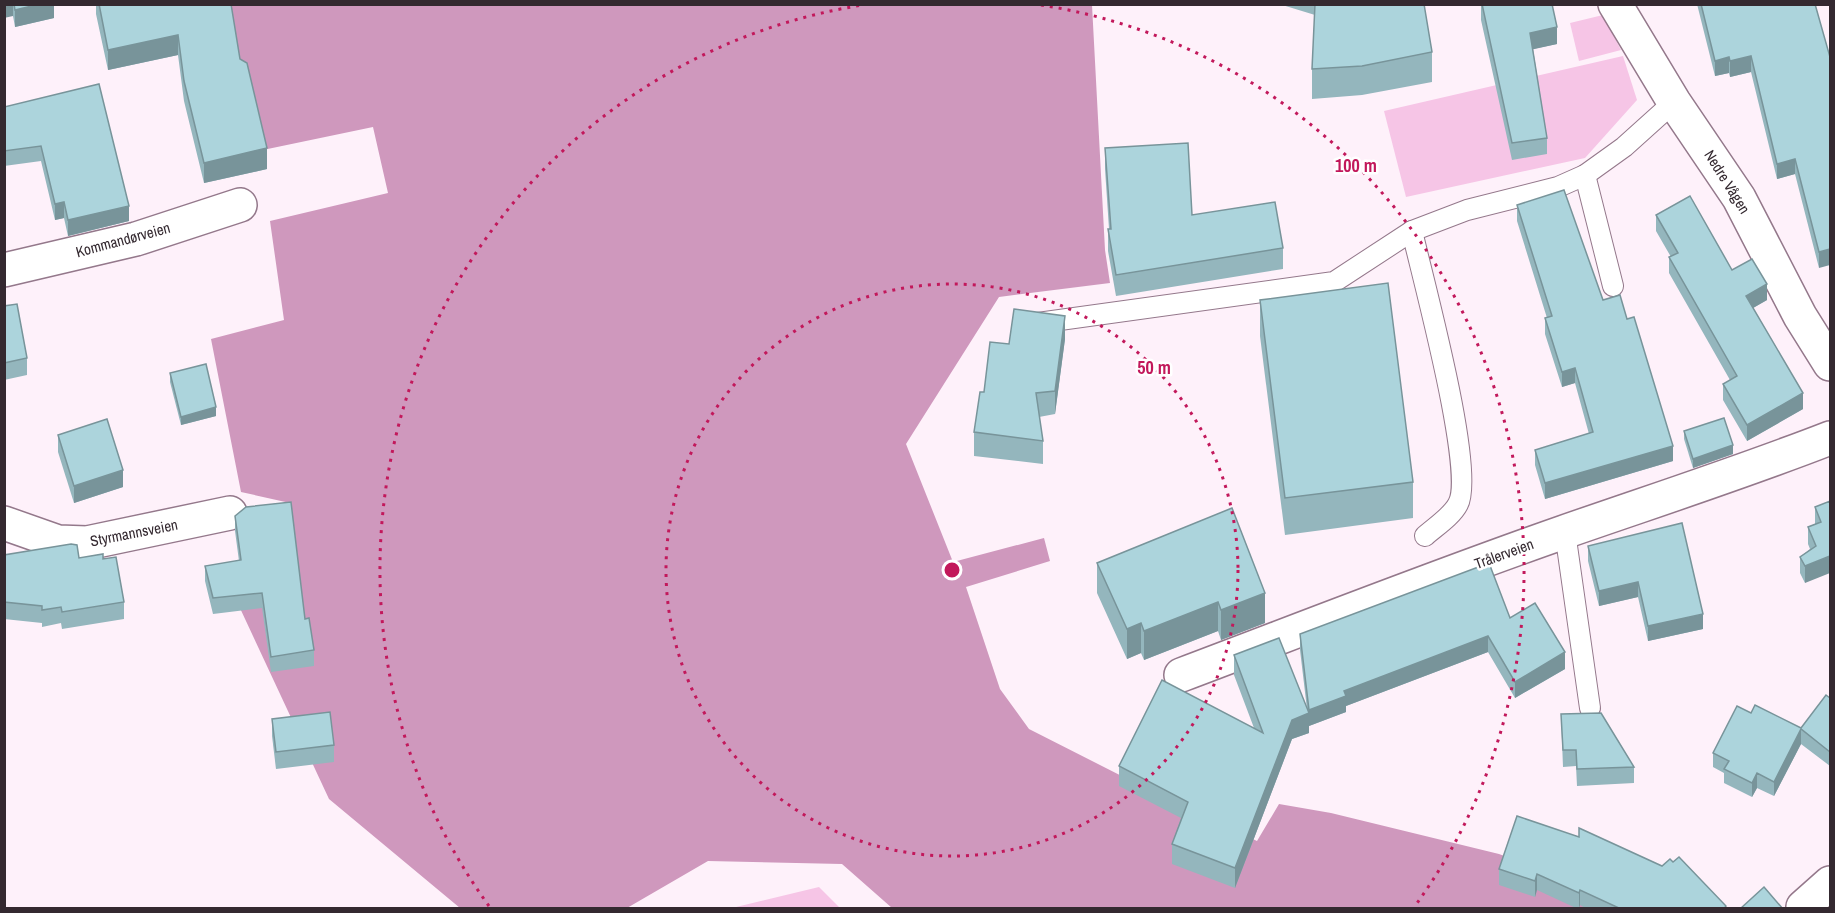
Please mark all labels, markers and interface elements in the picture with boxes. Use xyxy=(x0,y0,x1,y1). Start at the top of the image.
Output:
street label: Nedre Vågen xyxy=(1700,146,1755,218)
text: 100 m xyxy=(1335,153,1377,178)
street label: Kommandørveien xyxy=(73,217,172,262)
text: 50 m xyxy=(1137,355,1171,380)
street label: Styrmannsveien xyxy=(88,514,180,551)
street label: Trålerveien xyxy=(1471,533,1536,574)
centre of rings xyxy=(942,560,962,580)

